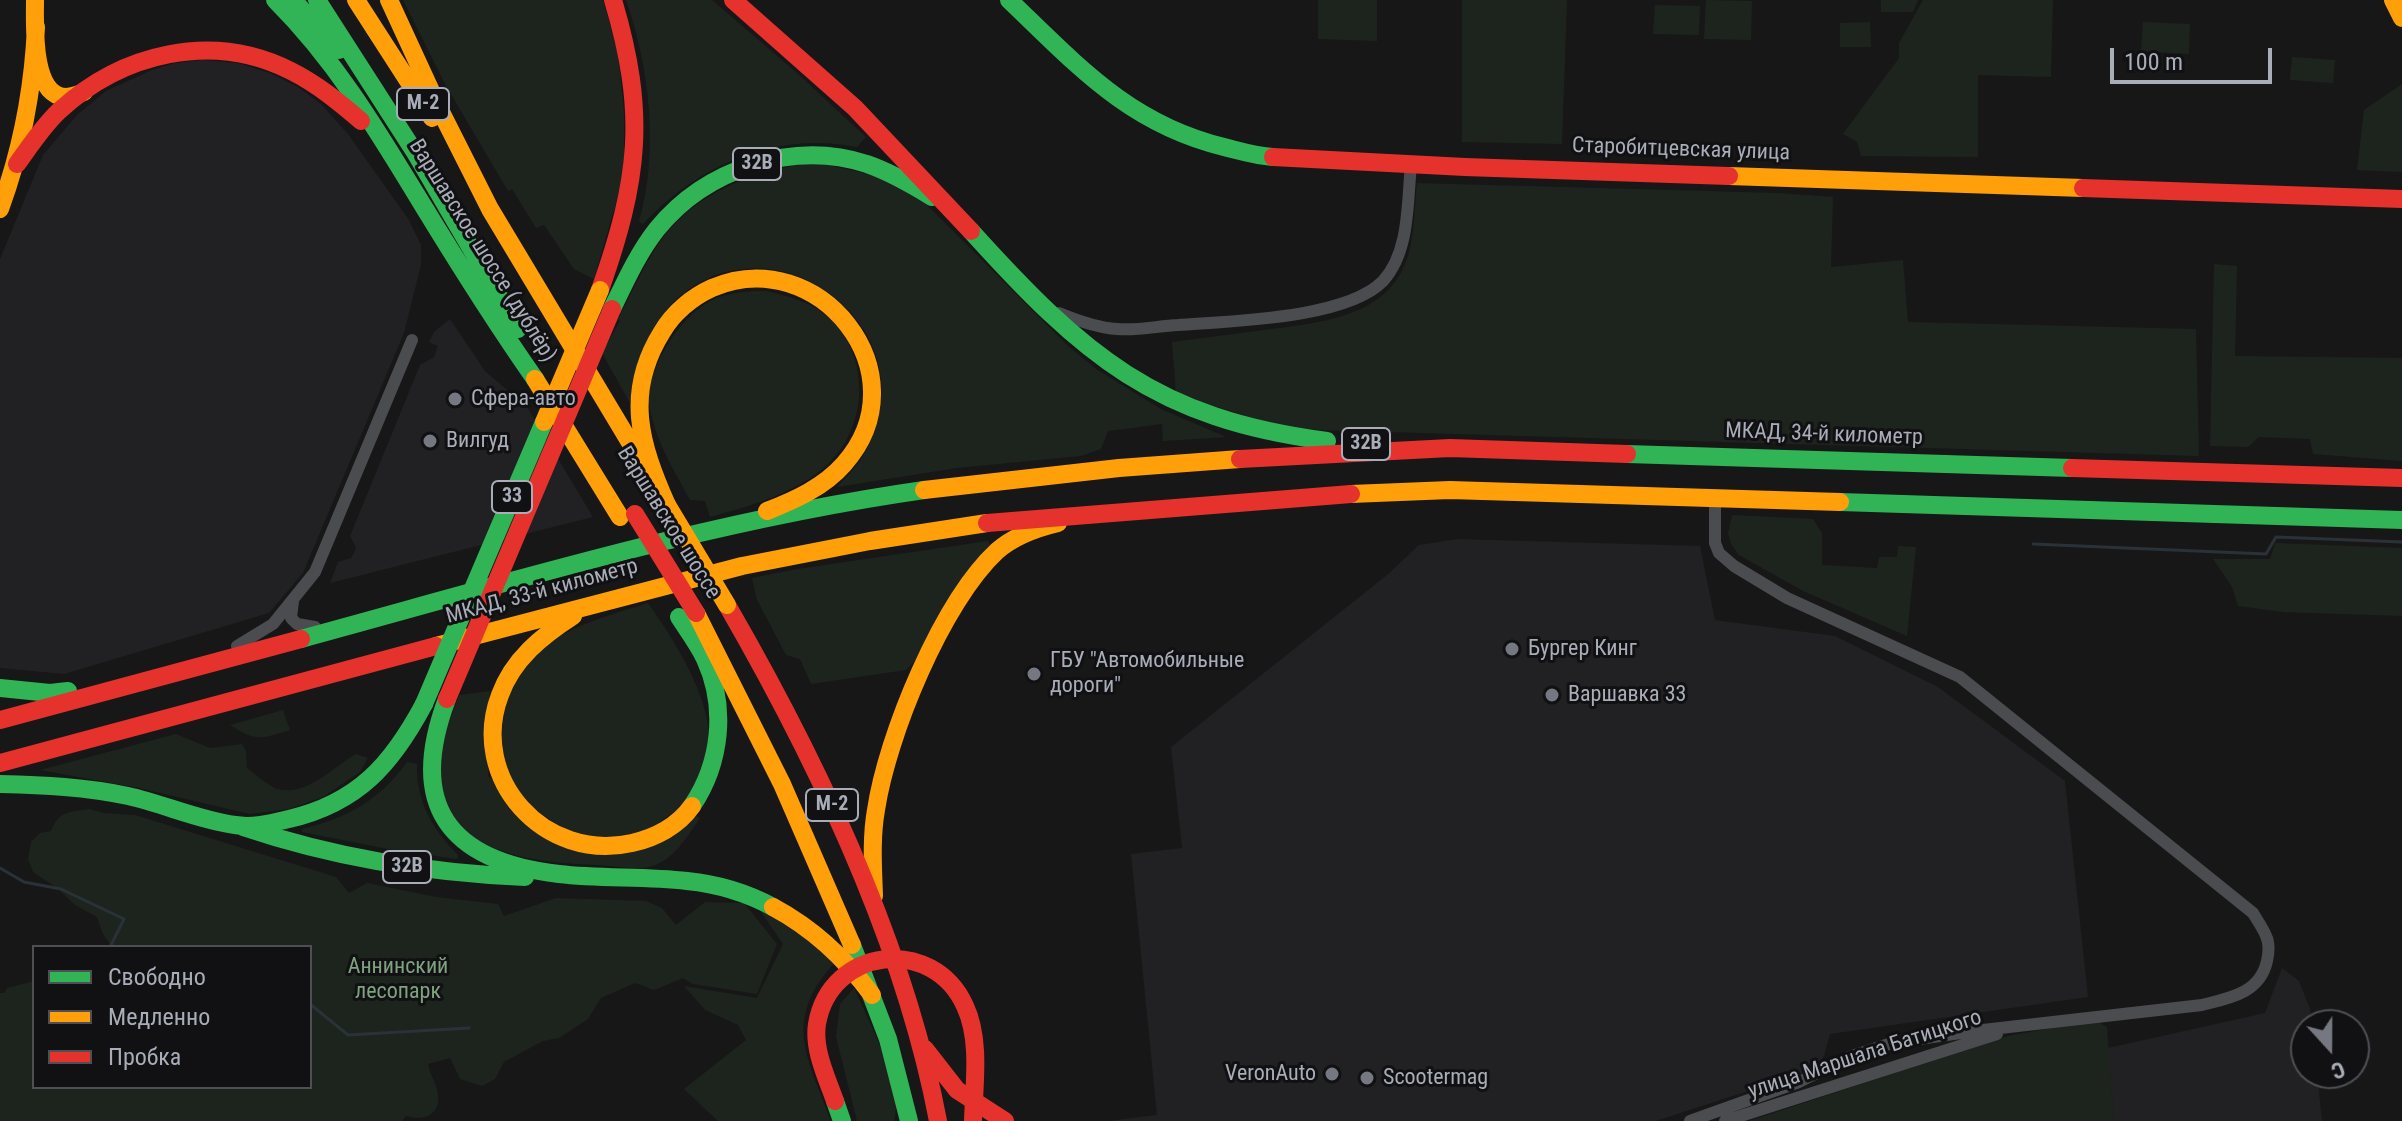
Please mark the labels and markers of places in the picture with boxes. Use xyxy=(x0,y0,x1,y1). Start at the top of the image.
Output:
place label: Сфера-авто xyxy=(471,386,576,412)
marker: Сфера-авто xyxy=(446,390,464,408)
place label: Вилгуд xyxy=(446,428,509,454)
marker: Вилгуд xyxy=(421,432,439,450)
place label: Бургер Кинг xyxy=(1528,636,1637,662)
marker: Бургер Кинг xyxy=(1503,640,1521,658)
place label: ГБУ "Автомобильные дороги" xyxy=(1050,648,1244,700)
marker: ГБУ "Автомобильные дороги" xyxy=(1025,665,1043,683)
place label: Варшавка 33 xyxy=(1568,682,1686,708)
marker: Варшавка 33 xyxy=(1543,686,1561,704)
place label: VeronAuto xyxy=(1225,1061,1316,1087)
marker: VeronAuto xyxy=(1323,1065,1341,1083)
place label: Scootermag xyxy=(1383,1065,1488,1091)
marker: Scootermag xyxy=(1358,1069,1376,1087)

